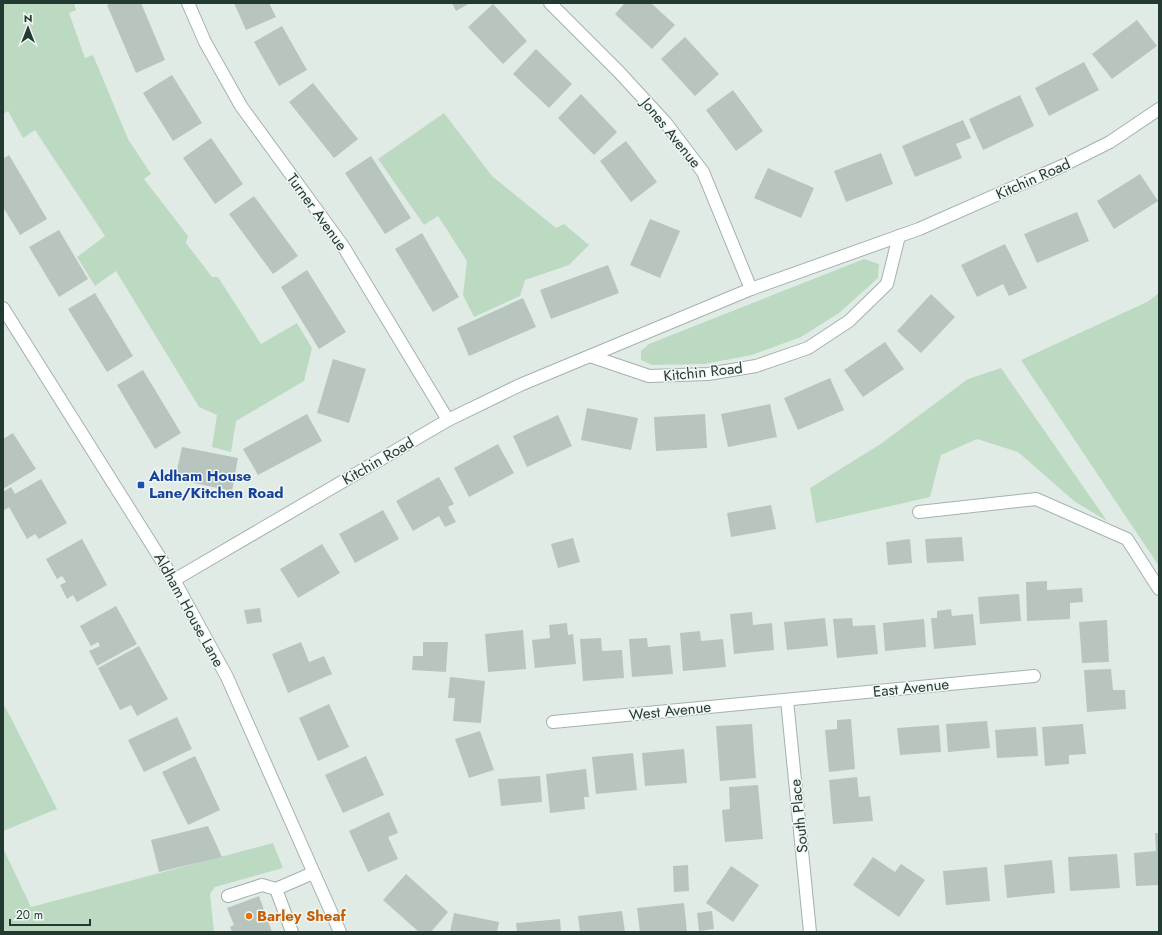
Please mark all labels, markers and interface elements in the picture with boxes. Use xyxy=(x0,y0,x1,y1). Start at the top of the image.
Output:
north arrow xyxy=(8,8,48,48)
text: N xyxy=(24,10,32,26)
street label: Jones Avenue xyxy=(635,92,706,173)
street label: Kitchin Road xyxy=(992,153,1074,205)
street label: Turner Avenue xyxy=(281,169,353,255)
street label: Kitchin Road xyxy=(662,357,744,387)
street label: Kitchin Road xyxy=(338,432,418,490)
place label: Aldham House Lane/Kitchen Road xyxy=(148,465,284,504)
marker: Aldham House Lane/Kitchen Road xyxy=(136,480,146,490)
street label: Aldham House Lane xyxy=(148,549,230,671)
street label: East Avenue xyxy=(872,673,950,703)
street label: West Avenue xyxy=(628,696,712,726)
street label: South Place xyxy=(784,778,814,854)
scale bar xyxy=(10,901,90,927)
place label: Barley Sheaf xyxy=(257,905,347,927)
text: 20 m xyxy=(16,906,43,924)
marker: Barley Sheaf xyxy=(244,911,254,921)

